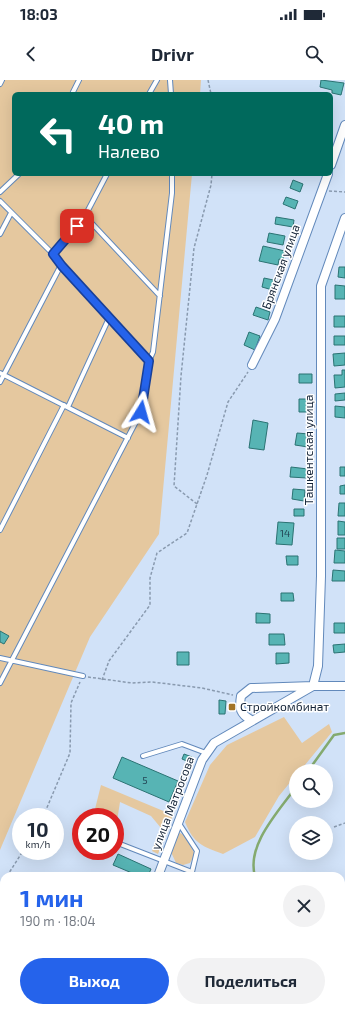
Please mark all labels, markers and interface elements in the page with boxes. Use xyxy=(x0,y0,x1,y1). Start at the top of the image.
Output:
text: 18:03 xyxy=(20,5,58,23)
icon: back xyxy=(20,43,42,65)
text: Drivr xyxy=(151,43,194,65)
icon: search xyxy=(303,43,325,65)
text: 40 m xyxy=(98,106,164,140)
icon: left xyxy=(32,108,84,160)
text: Налево xyxy=(98,140,160,162)
pin xyxy=(60,209,94,243)
icon: arrive xyxy=(66,215,88,237)
street label: Брянская улица xyxy=(258,222,303,311)
position arrow xyxy=(120,391,162,433)
street label: Ташкентская улица xyxy=(301,395,316,505)
house number: 14 xyxy=(280,527,290,539)
place label: Стройкомбинат xyxy=(240,699,329,713)
marker: Стройкомбинат xyxy=(227,702,237,712)
street label: улица Матросова xyxy=(148,754,197,852)
map controls xyxy=(289,764,333,860)
button: search xyxy=(289,764,333,808)
house number: 5 xyxy=(142,774,148,786)
speed limit sign: 20 xyxy=(72,808,124,860)
button: layers xyxy=(289,816,333,860)
text: 10 xyxy=(27,817,49,841)
text: km/h xyxy=(26,838,50,850)
text: 1 мин xyxy=(20,883,84,912)
button: close xyxy=(283,885,325,927)
text: 190 m · 18:04 xyxy=(20,913,96,929)
button: Выход xyxy=(20,958,169,1004)
button: Поделиться xyxy=(177,958,325,1004)

